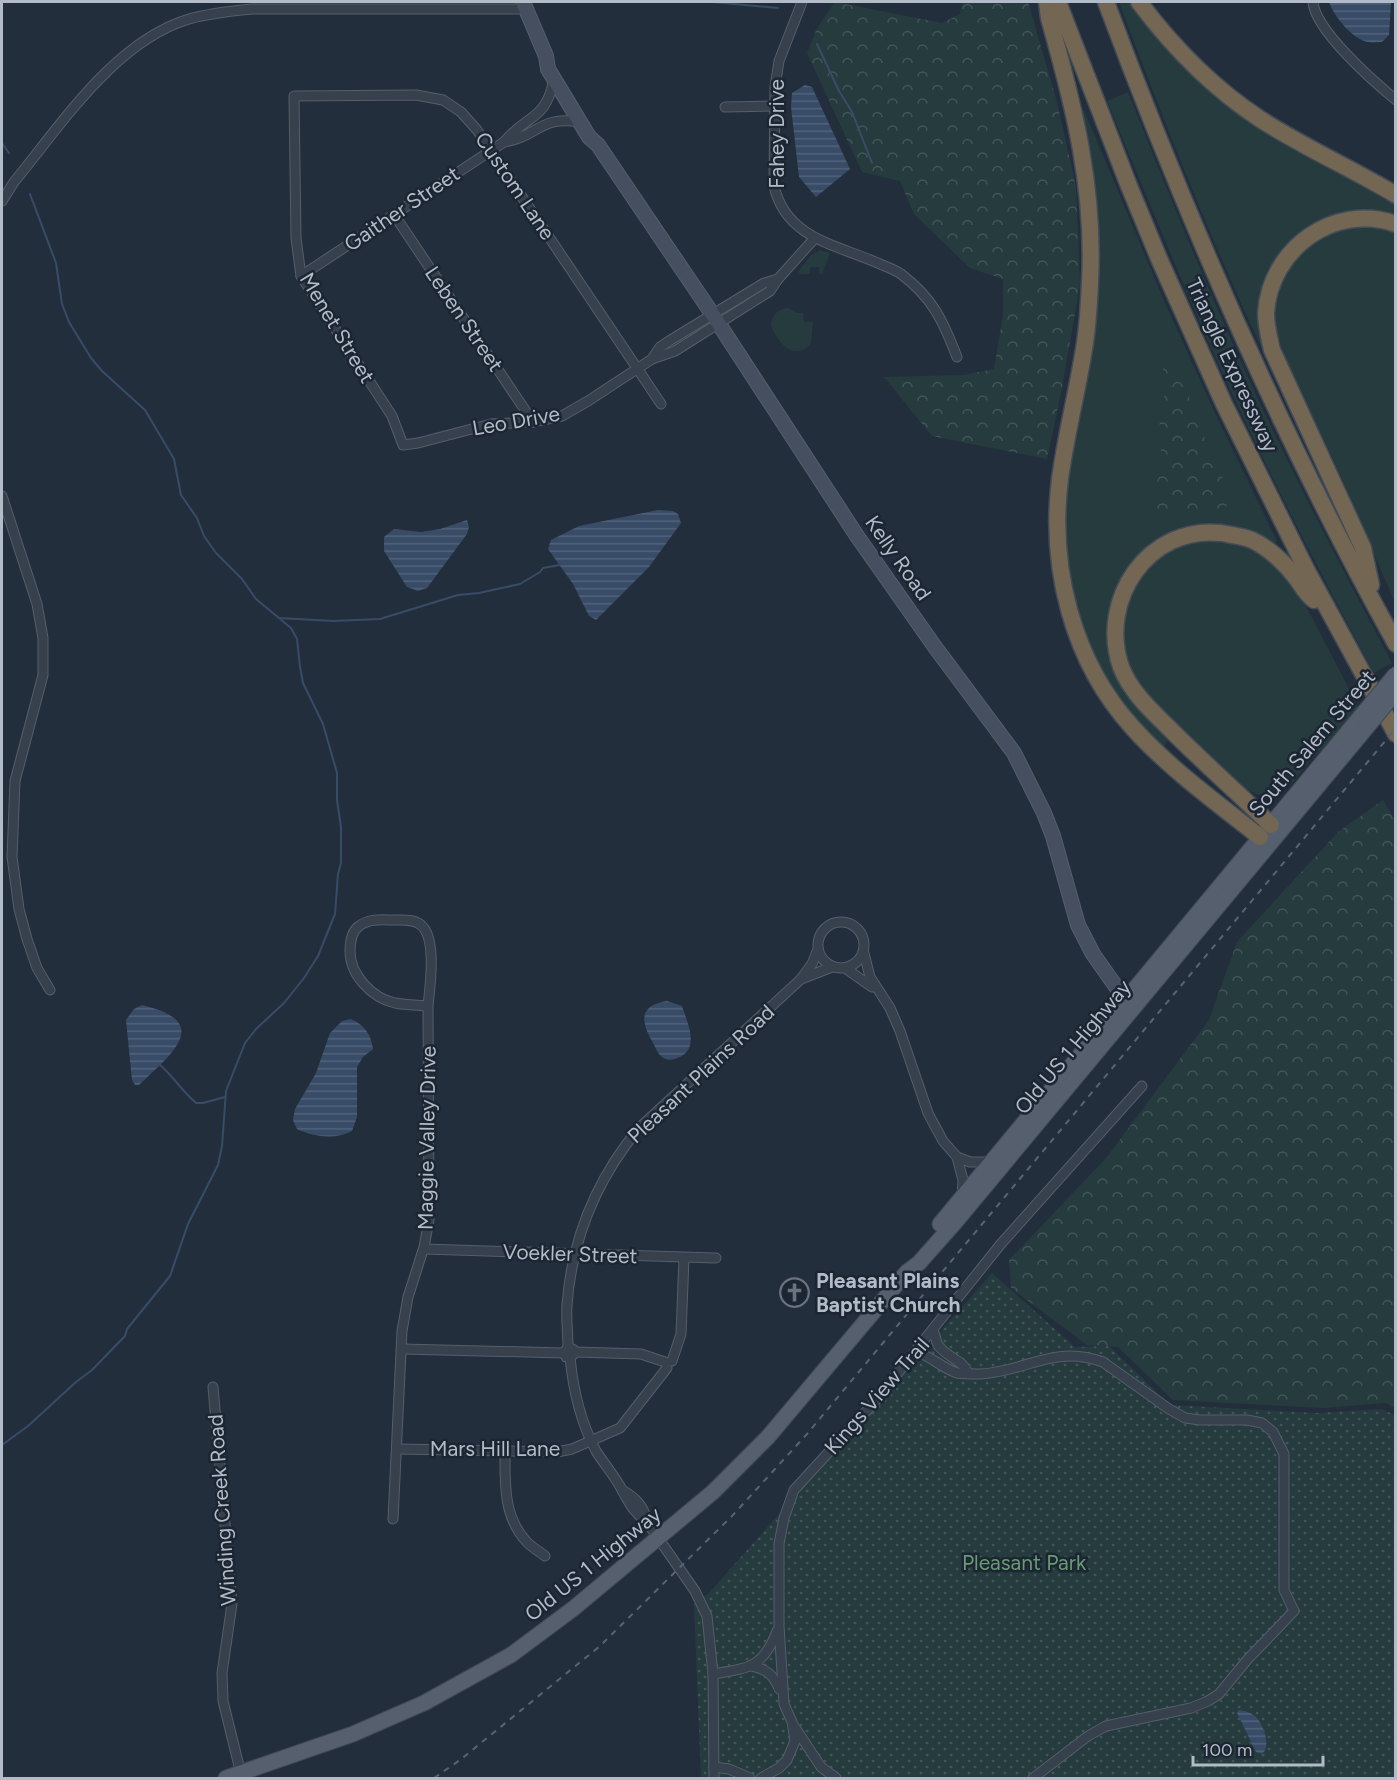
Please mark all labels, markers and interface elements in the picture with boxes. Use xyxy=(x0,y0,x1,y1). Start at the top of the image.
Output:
street label: Fahey Drive xyxy=(764,79,789,189)
street label: Custom Lane xyxy=(470,127,561,244)
street label: Gaither Street xyxy=(339,161,464,256)
street label: Leben Street xyxy=(420,261,509,376)
street label: Menet Street xyxy=(295,268,380,388)
street label: Triangle Expressway xyxy=(1181,274,1284,456)
street label: Leo Drive xyxy=(470,401,562,440)
street label: Kelly Road xyxy=(860,510,937,605)
street label: South Salem Street xyxy=(1243,664,1380,821)
street label: Old US 1 Highway xyxy=(1009,974,1136,1119)
street label: Pleasant Plains Road xyxy=(622,999,779,1148)
street label: Maggie Valley Drive xyxy=(412,1046,441,1230)
street label: Voekler Street xyxy=(502,1239,638,1268)
place label: Pleasant Plains Baptist Church xyxy=(816,1268,960,1317)
church icon: Pleasant Plains Baptist Church xyxy=(779,1277,811,1309)
street label: Kings View Trail xyxy=(819,1332,934,1459)
street label: Winding Creek Road xyxy=(202,1413,241,1607)
street label: Mars Hill Lane xyxy=(430,1436,560,1461)
street label: Old US 1 Highway xyxy=(520,1501,666,1626)
park label: Pleasant Park xyxy=(962,1550,1087,1575)
scale bar xyxy=(1193,1729,1324,1767)
text: 100 m xyxy=(1202,1739,1252,1761)

